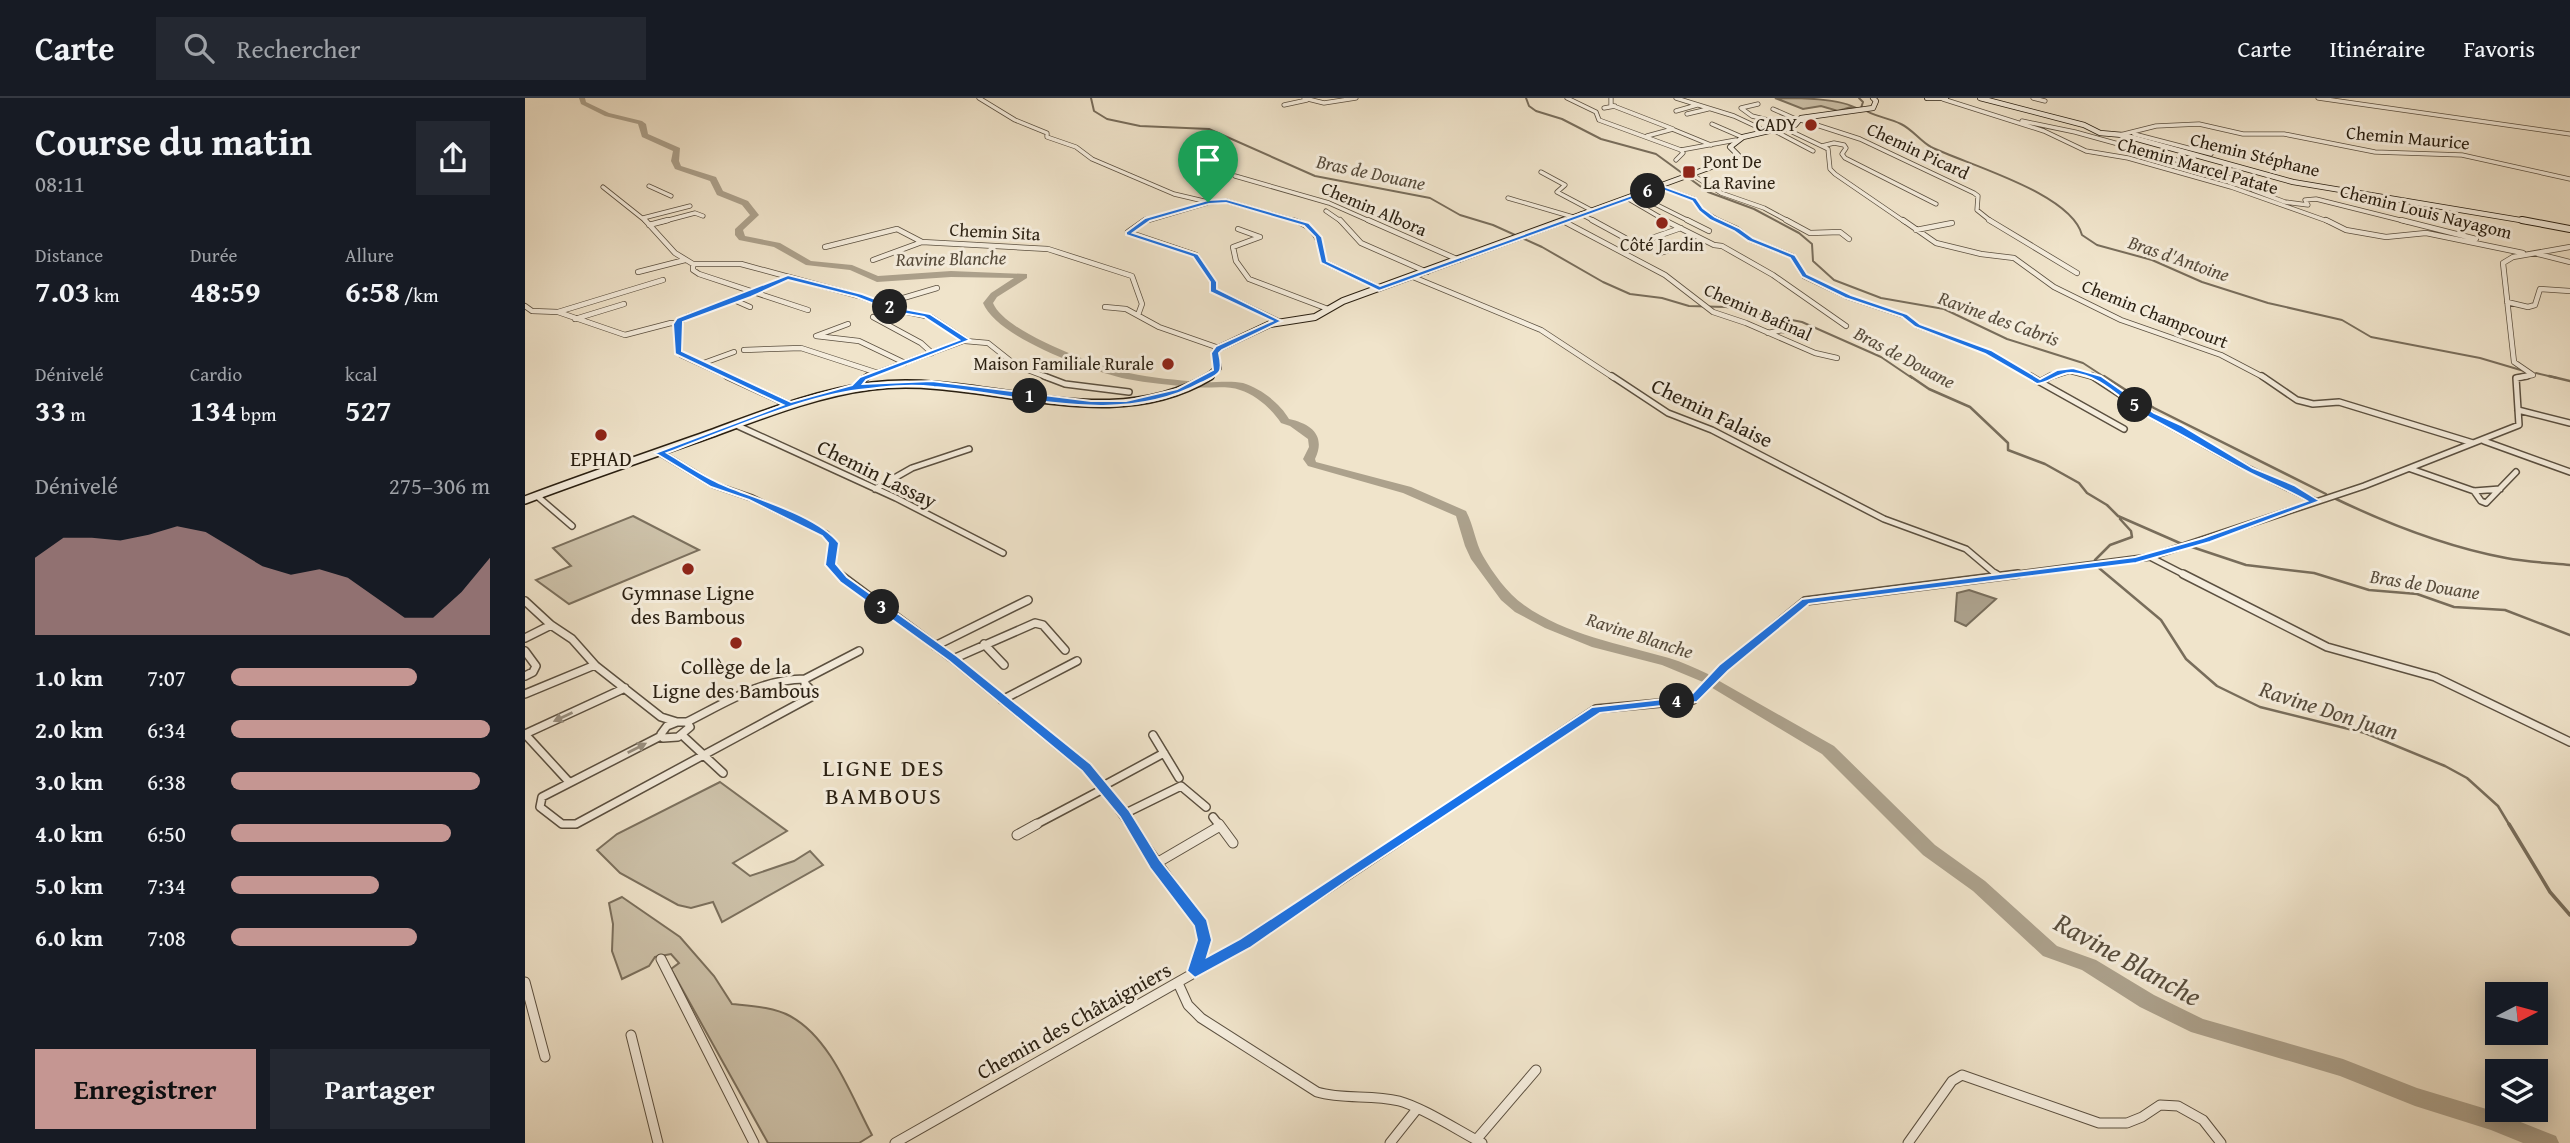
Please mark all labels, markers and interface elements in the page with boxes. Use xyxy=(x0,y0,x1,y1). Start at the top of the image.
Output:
search box xyxy=(156,17,646,80)
text: Carte xyxy=(35,24,114,72)
icon: search xyxy=(180,29,218,67)
text: Rechercher xyxy=(236,29,361,68)
text: Carte xyxy=(2238,31,2292,66)
text: Itinéraire xyxy=(2330,31,2425,66)
text: Favoris xyxy=(2463,31,2535,66)
place label: CADY xyxy=(1756,111,1797,138)
text: Course du matin xyxy=(35,113,312,169)
street label: Chemin Picard xyxy=(1863,115,1974,186)
marker: CADY xyxy=(1803,117,1819,133)
street label: Chemin Maurice xyxy=(2345,119,2471,156)
button: share xyxy=(416,121,490,195)
street label: Chemin Stéphane xyxy=(2188,125,2323,184)
pin xyxy=(1178,130,1238,202)
street label: Chemin Marcel Patate xyxy=(2115,130,2282,201)
icon: arrive xyxy=(1189,141,1227,179)
water label: Bras de Douane xyxy=(1313,147,1428,197)
place label: Pont De La Ravine xyxy=(1703,148,1775,196)
marker: Pont De La Ravine xyxy=(1681,164,1697,180)
text: 08:11 xyxy=(35,167,85,200)
street label: Chemin Albora xyxy=(1317,174,1432,243)
pin: 6 xyxy=(1631,174,1665,208)
text: 6 xyxy=(1643,176,1652,204)
street label: Chemin Louis Nayagom xyxy=(2337,177,2515,246)
marker: Côté Jardin xyxy=(1654,215,1670,231)
street label: Chemin Sita xyxy=(949,216,1042,247)
water label: Bras d'Antoine xyxy=(2124,227,2234,289)
place label: Côté Jardin xyxy=(1620,231,1704,258)
text: Distance xyxy=(35,241,103,269)
text: Durée xyxy=(190,241,237,269)
text: Allure xyxy=(345,241,394,269)
water label: Ravine Blanche xyxy=(894,243,1007,273)
text: 7.03 xyxy=(35,269,90,313)
text: 48:59 xyxy=(190,269,261,313)
text: 6:58 xyxy=(345,269,400,313)
street label: Chemin Champcourt xyxy=(2078,272,2233,355)
street label: Chemin Bafinal xyxy=(1700,276,1816,347)
text: km xyxy=(90,281,119,309)
text: /km xyxy=(400,281,438,309)
water label: Ravine des Cabris xyxy=(1934,283,2063,353)
pin: 2 xyxy=(873,290,907,325)
text: 2 xyxy=(885,292,894,320)
water label: Bras de Douane xyxy=(1849,318,1961,396)
place label: Maison Familiale Rurale xyxy=(974,350,1154,377)
marker: Maison Familiale Rurale xyxy=(1160,356,1176,372)
text: Dénivelé xyxy=(35,360,104,388)
text: Cardio xyxy=(190,360,242,388)
text: kcal xyxy=(345,360,377,388)
street label: Chemin Falaise xyxy=(1646,370,1778,455)
pin: 1 xyxy=(1013,378,1047,414)
text: 1 xyxy=(1025,381,1034,409)
text: 33 xyxy=(35,388,66,432)
text: 134 xyxy=(190,388,237,432)
text: 527 xyxy=(345,388,392,432)
pin: 5 xyxy=(2117,388,2153,422)
text: 5 xyxy=(2130,390,2139,418)
text: m xyxy=(66,400,86,428)
text: bpm xyxy=(237,400,276,428)
marker: EPHAD xyxy=(593,427,609,443)
street label: Chemin Lassay xyxy=(812,431,943,516)
place label: EPHAD xyxy=(570,443,632,474)
text: Dénivelé xyxy=(35,469,118,502)
text: 275–306 m xyxy=(389,469,490,502)
marker: Gymnase Ligne des Bambous xyxy=(680,561,696,577)
water label: Bras de Douane xyxy=(2367,561,2482,607)
place label: Gymnase Ligne des Bambous xyxy=(622,577,755,632)
pin: 3 xyxy=(865,589,899,624)
text: 3 xyxy=(877,592,886,620)
water label: Ravine Blanche xyxy=(1582,604,1697,666)
marker: Collège de la Ligne des Bambous xyxy=(728,635,744,651)
place label: Collège de la Ligne des Bambous xyxy=(652,651,820,706)
text: 1.0 km xyxy=(35,661,103,694)
text: 7:07 xyxy=(147,661,186,694)
water label: Ravine Don Juan xyxy=(2255,671,2403,748)
pin: 4 xyxy=(1659,684,1695,718)
text: 4 xyxy=(1672,686,1681,714)
one-way arrow xyxy=(553,711,573,723)
text: 2.0 km xyxy=(35,713,103,746)
text: 6:34 xyxy=(147,713,186,746)
one-way arrow xyxy=(627,742,647,753)
district label: LIGNE DES BAMBOUS xyxy=(823,750,945,813)
text: 3.0 km xyxy=(35,765,103,798)
text: 6:38 xyxy=(147,765,186,798)
text: 4.0 km xyxy=(35,817,103,850)
text: 6:50 xyxy=(147,817,186,850)
text: 5.0 km xyxy=(35,869,103,902)
text: 7:34 xyxy=(147,869,186,902)
water label: Ravine Blanche xyxy=(2046,901,2209,1016)
text: 6.0 km xyxy=(35,921,103,954)
text: 7:08 xyxy=(147,921,186,954)
street label: Chemin des Châtaigniers xyxy=(971,954,1177,1087)
north arrow xyxy=(2485,982,2548,1045)
map controls xyxy=(2485,982,2548,1122)
button: Enregistrer xyxy=(35,1049,256,1129)
button: Partager xyxy=(270,1049,490,1129)
button: layers xyxy=(2485,1059,2548,1122)

